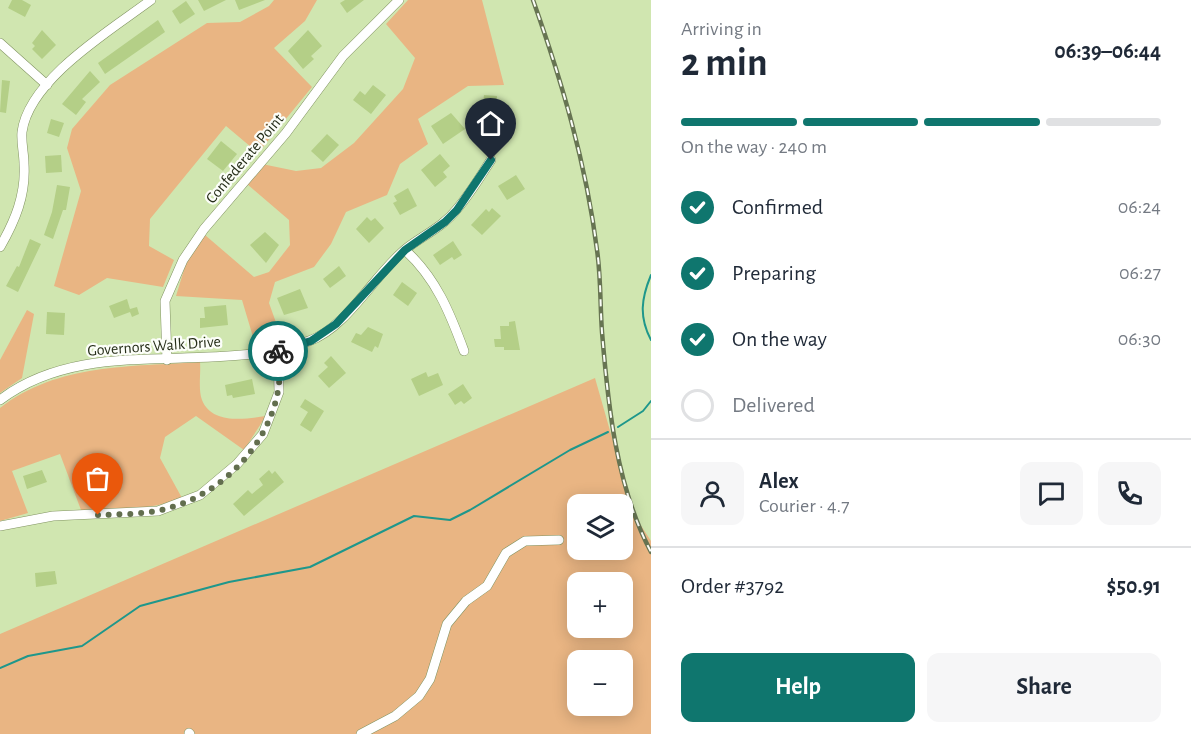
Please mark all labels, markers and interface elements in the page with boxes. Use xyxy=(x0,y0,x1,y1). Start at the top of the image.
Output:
text: Arriving in xyxy=(681,19,762,39)
text: 06:39–06:44 xyxy=(1054,40,1161,62)
text: 2 min xyxy=(681,44,768,83)
pin xyxy=(465,98,516,160)
icon: home xyxy=(474,107,507,140)
street label: Confederate Point xyxy=(203,111,287,206)
text: On the way · 240 m xyxy=(681,137,827,157)
icon: check xyxy=(681,191,714,224)
text: Confirmed xyxy=(732,196,823,218)
text: 06:24 xyxy=(1118,197,1161,217)
icon: check xyxy=(681,257,714,290)
text: Preparing xyxy=(732,262,816,284)
text: 06:27 xyxy=(1119,263,1161,283)
courier xyxy=(248,321,308,381)
icon: check xyxy=(681,323,714,356)
text: On the way xyxy=(732,328,827,350)
text: 06:30 xyxy=(1118,329,1161,349)
street label: Governors Walk Drive xyxy=(87,333,221,359)
icon: bike xyxy=(262,335,295,368)
text: Delivered xyxy=(732,394,815,416)
pin xyxy=(72,453,123,515)
icon: bag xyxy=(81,462,114,495)
button: person xyxy=(681,462,744,525)
button: chat xyxy=(1020,462,1083,525)
button: phone xyxy=(1098,462,1161,525)
text: Alex xyxy=(759,470,799,492)
map controls xyxy=(567,494,633,716)
button: layers xyxy=(567,494,633,560)
text: Courier · 4.7 xyxy=(759,496,850,516)
button: + xyxy=(567,572,633,638)
text: Order #3792 xyxy=(681,575,784,597)
text: $50.91 xyxy=(1107,575,1161,597)
button: − xyxy=(567,650,633,716)
button: Help xyxy=(681,653,915,722)
button: Share xyxy=(927,653,1161,722)

